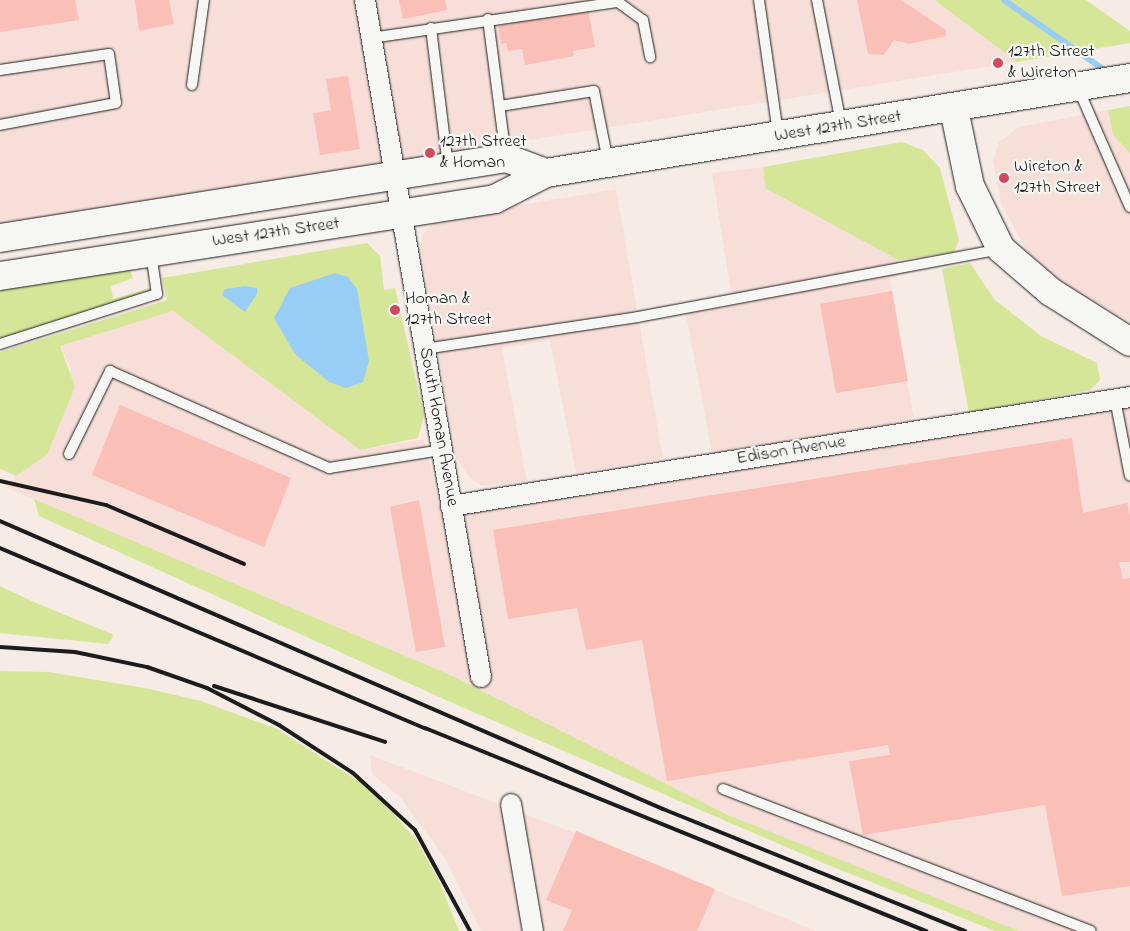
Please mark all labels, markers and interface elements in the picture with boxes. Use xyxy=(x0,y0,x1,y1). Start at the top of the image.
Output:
place label: 127th Street & Wireton xyxy=(1008,42,1095,84)
marker: 127th Street & Wireton xyxy=(992,57,1004,69)
street label: West 127th Street xyxy=(773,106,903,148)
place label: 127th Street & Homan xyxy=(440,132,527,174)
marker: 127th Street & Homan xyxy=(424,147,436,159)
place label: Wireton & 127th Street xyxy=(1014,157,1101,200)
marker: Wireton & 127th Street xyxy=(998,172,1010,184)
street label: West 127th Street xyxy=(211,213,341,253)
place label: Homan & 127th Street xyxy=(405,289,492,332)
marker: Homan & 127th Street xyxy=(389,304,401,316)
street label: South Homan Avenue xyxy=(413,346,463,508)
street label: Edison Avenue xyxy=(735,432,847,470)

